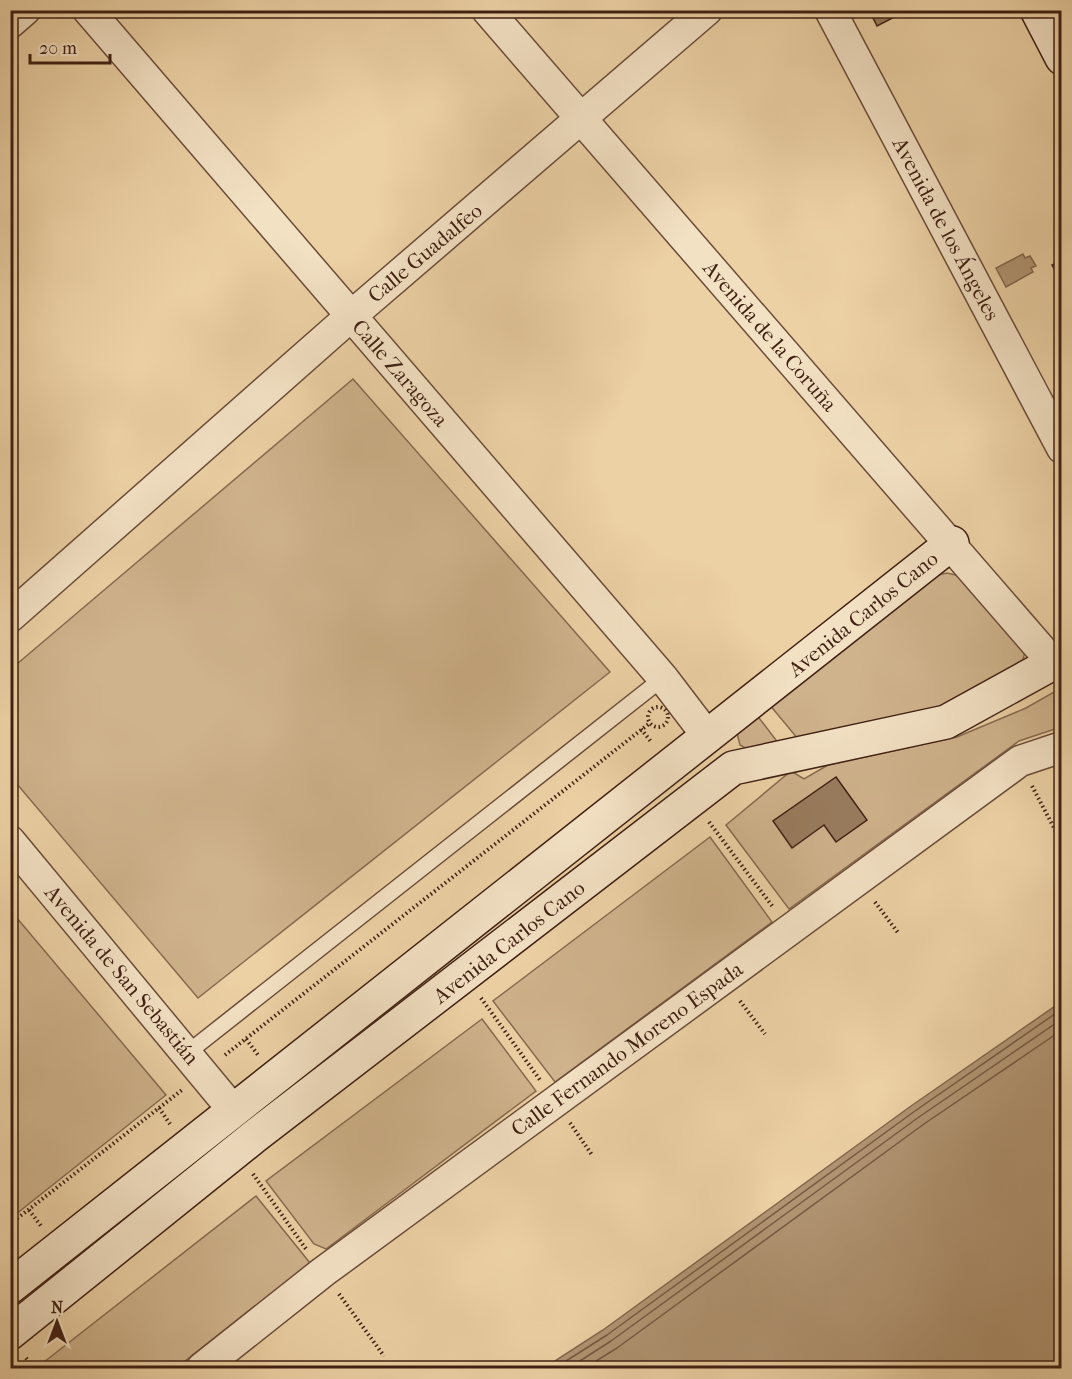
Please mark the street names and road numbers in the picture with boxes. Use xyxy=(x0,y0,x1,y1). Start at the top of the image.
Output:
street label: Avenida de los Ángeles xyxy=(887,133,1004,325)
street label: Calle Guadalfeo xyxy=(363,198,487,308)
street label: Avenida de la Coruña xyxy=(698,255,842,416)
street label: Calle Zaragoza xyxy=(347,315,453,431)
street label: Avenida Carlos Cano xyxy=(783,546,943,682)
street label: Avenida Carlos Cano xyxy=(428,875,589,1009)
street label: Avenida de San Sebastián xyxy=(39,880,204,1069)
street label: Calle Fernando Moreno Espada xyxy=(507,957,748,1141)

